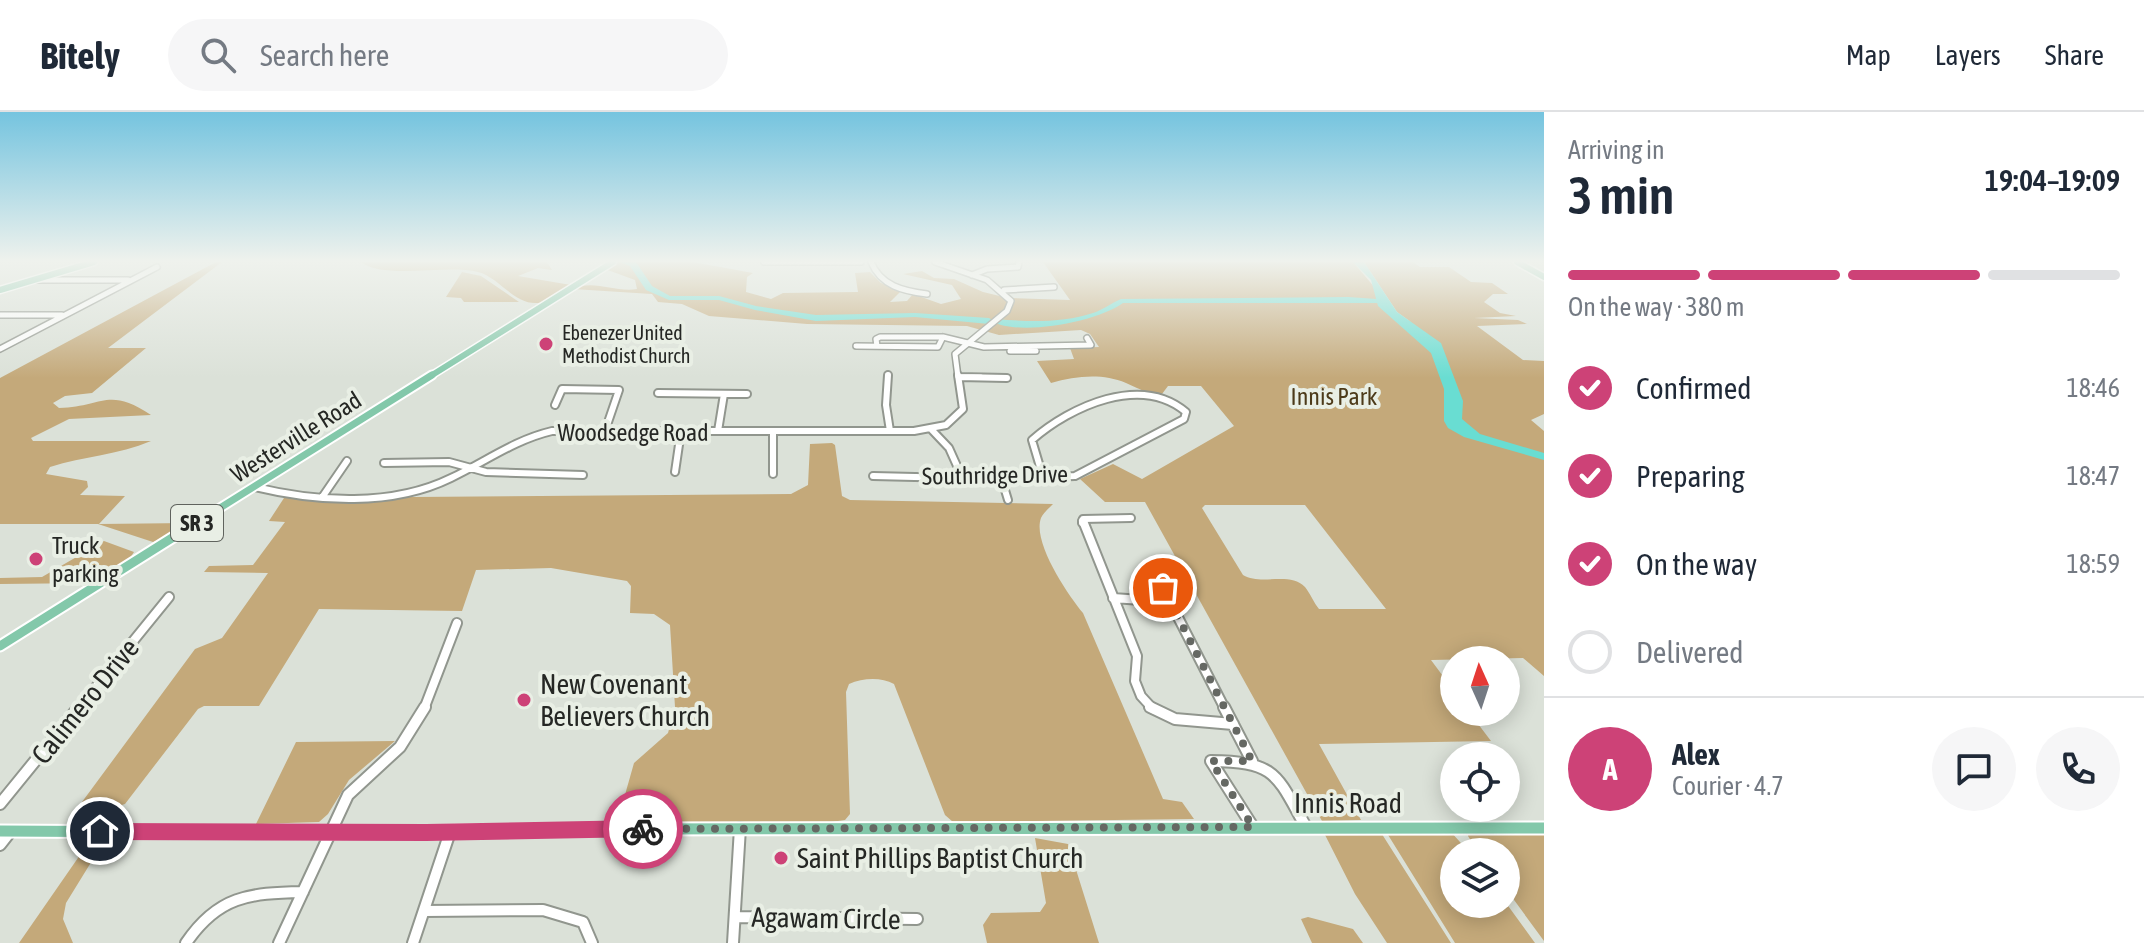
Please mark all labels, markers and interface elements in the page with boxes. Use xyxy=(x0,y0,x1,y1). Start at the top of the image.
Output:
search box xyxy=(168,19,728,91)
icon: search xyxy=(196,33,240,77)
text: Bitely xyxy=(40,34,120,77)
text: Search here xyxy=(260,38,389,72)
text: Map xyxy=(1846,39,1891,71)
text: Layers xyxy=(1935,39,2001,71)
text: Share xyxy=(2045,39,2104,71)
text: Arriving in xyxy=(1568,135,1665,165)
text: 19:04–19:09 xyxy=(1985,163,2120,197)
text: 3 min xyxy=(1568,165,1674,225)
text: On the way · 380 m xyxy=(1568,292,1745,322)
place label: Ebenezer United Methodist Church xyxy=(562,321,690,367)
marker: Ebenezer United Methodist Church xyxy=(537,335,555,353)
icon: check xyxy=(1568,366,1612,410)
text: Confirmed xyxy=(1636,371,1751,405)
text: 18:46 xyxy=(2066,373,2120,403)
park label: Innis Park xyxy=(1291,383,1378,410)
street label: Westerville Road xyxy=(226,386,366,488)
street label: Woodsedge Road xyxy=(557,419,709,446)
icon: check xyxy=(1568,454,1612,498)
text: Preparing xyxy=(1636,459,1745,493)
street label: Southridge Drive xyxy=(922,460,1068,490)
text: 18:47 xyxy=(2066,461,2120,491)
road number: SR 3 xyxy=(171,505,223,541)
place label: Truck parking xyxy=(52,532,120,587)
icon: check xyxy=(1568,542,1612,586)
text: On the way xyxy=(1636,547,1757,581)
text: 18:59 xyxy=(2066,549,2120,579)
marker: Truck parking xyxy=(27,550,45,568)
pin xyxy=(1129,554,1197,622)
icon: bag xyxy=(1141,566,1185,610)
street label: Calimero Drive xyxy=(25,632,145,770)
text: Delivered xyxy=(1636,635,1744,669)
north arrow xyxy=(1440,646,1520,726)
map controls xyxy=(1440,646,1520,918)
place label: New Covenant Believers Church xyxy=(540,668,710,732)
marker: New Covenant Believers Church xyxy=(515,691,533,709)
button: chat xyxy=(1932,727,2016,811)
button: phone xyxy=(2036,727,2120,811)
text: Alex xyxy=(1672,737,1720,771)
button: locate xyxy=(1440,742,1520,822)
text: A xyxy=(1603,752,1617,786)
text: Courier · 4.7 xyxy=(1672,771,1783,801)
street label: Innis Road xyxy=(1294,787,1402,819)
courier xyxy=(603,789,683,869)
pin xyxy=(66,797,134,865)
icon: bike xyxy=(621,807,665,851)
icon: home xyxy=(78,809,122,853)
button: layers xyxy=(1440,838,1520,918)
place label: Saint Phillips Baptist Church xyxy=(797,842,1083,874)
marker: Saint Phillips Baptist Church xyxy=(772,849,790,867)
street label: Agawam Circle xyxy=(751,901,901,935)

